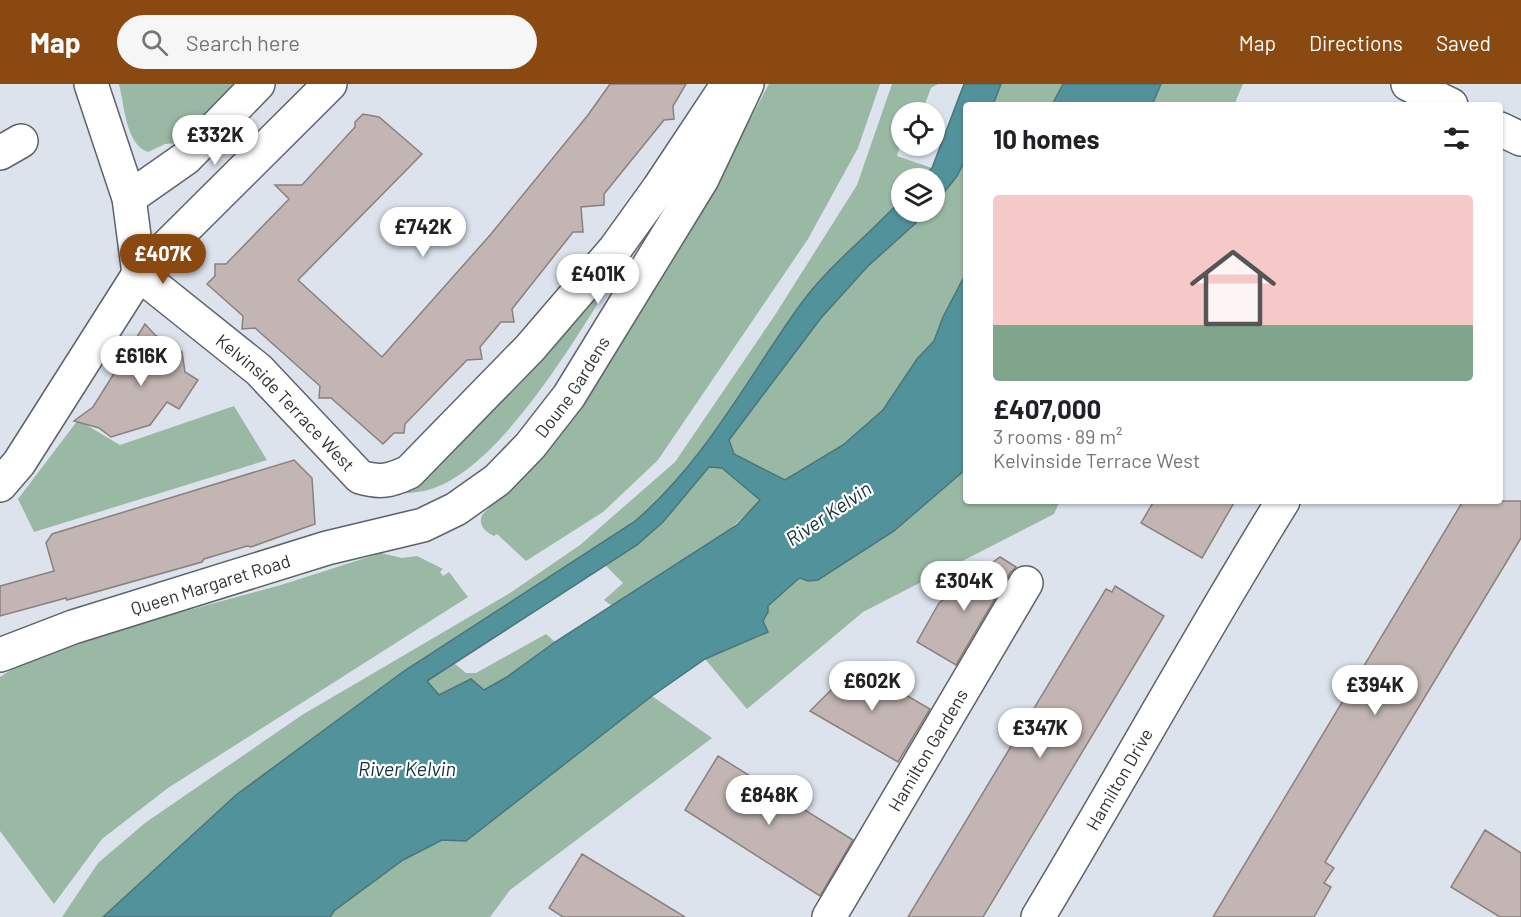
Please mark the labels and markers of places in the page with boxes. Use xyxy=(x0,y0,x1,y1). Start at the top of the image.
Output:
pin: £332K xyxy=(173,115,257,166)
pin: £742K xyxy=(381,207,465,258)
pin: £407K xyxy=(121,234,205,285)
pin: £401K xyxy=(556,254,640,305)
pin: £616K xyxy=(99,336,183,387)
pin: £304K xyxy=(922,561,1006,612)
pin: £602K xyxy=(830,661,914,712)
pin: £394K xyxy=(1333,665,1417,716)
pin: £347K xyxy=(998,708,1082,759)
pin: £848K xyxy=(727,775,811,826)

